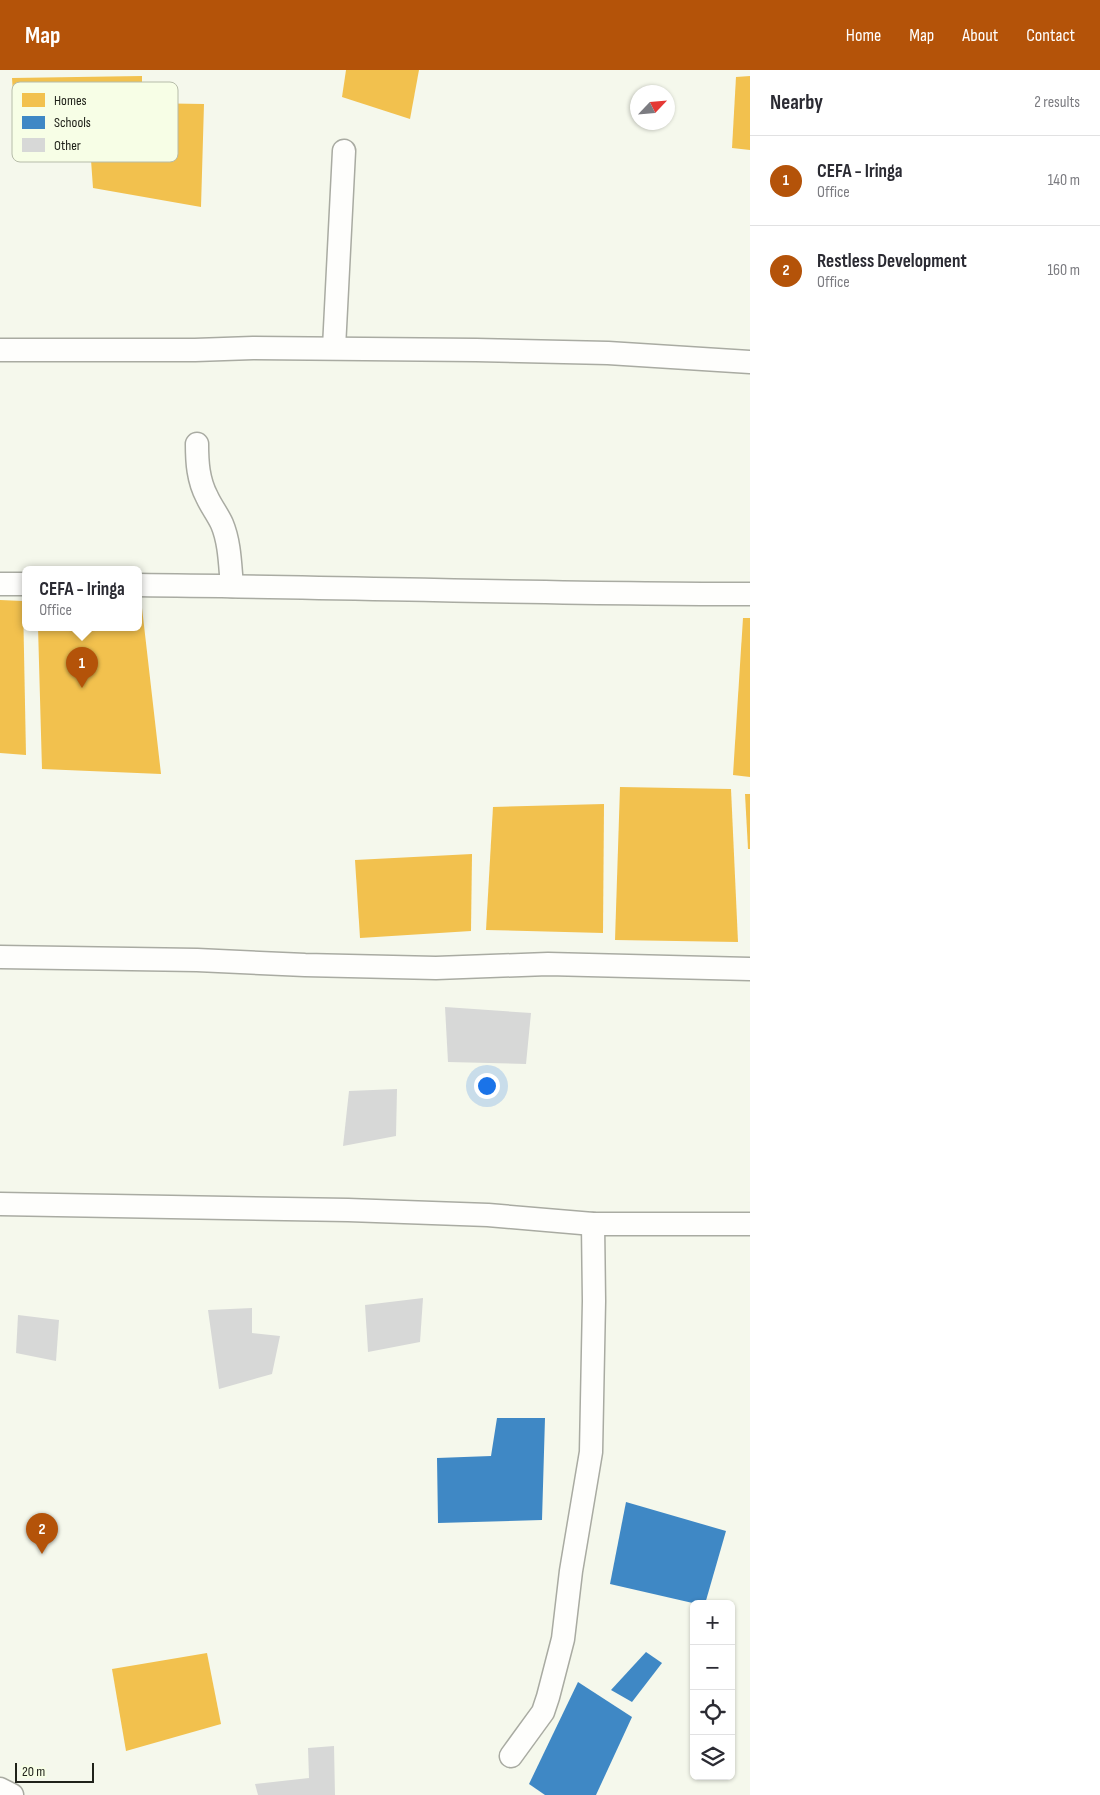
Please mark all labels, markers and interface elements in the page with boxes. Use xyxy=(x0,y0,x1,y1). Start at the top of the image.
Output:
text: Map xyxy=(25,21,60,50)
text: Home xyxy=(846,25,881,46)
text: Map xyxy=(909,25,934,46)
text: About xyxy=(962,25,998,46)
text: Contact xyxy=(1026,25,1075,46)
legend xyxy=(12,82,178,162)
north arrow xyxy=(630,85,675,130)
text: Nearby xyxy=(770,90,823,115)
text: Homes xyxy=(54,92,87,109)
text: 2 results xyxy=(1034,93,1080,112)
text: Schools xyxy=(54,114,91,131)
text: Other xyxy=(54,137,81,154)
text: CEFA - Iringa xyxy=(817,160,903,183)
text: 1 xyxy=(783,171,789,190)
text: 140 m xyxy=(1048,171,1080,190)
text: Office xyxy=(817,183,850,202)
text: Restless Development xyxy=(817,250,967,273)
text: 2 xyxy=(782,261,790,280)
text: 160 m xyxy=(1047,261,1080,280)
text: Office xyxy=(817,273,850,292)
popup xyxy=(22,566,142,631)
text: CEFA - Iringa xyxy=(39,578,125,601)
text: Office xyxy=(39,601,72,620)
pin: 1 xyxy=(66,647,98,688)
your location xyxy=(474,1073,500,1099)
pin: 2 xyxy=(26,1513,58,1554)
map controls xyxy=(690,1600,735,1780)
button: + xyxy=(690,1600,735,1645)
button: − xyxy=(690,1645,735,1690)
button: locate xyxy=(690,1690,735,1735)
button: layers xyxy=(690,1735,735,1780)
scale bar xyxy=(15,1760,94,1783)
text: 20 m xyxy=(22,1763,45,1780)

